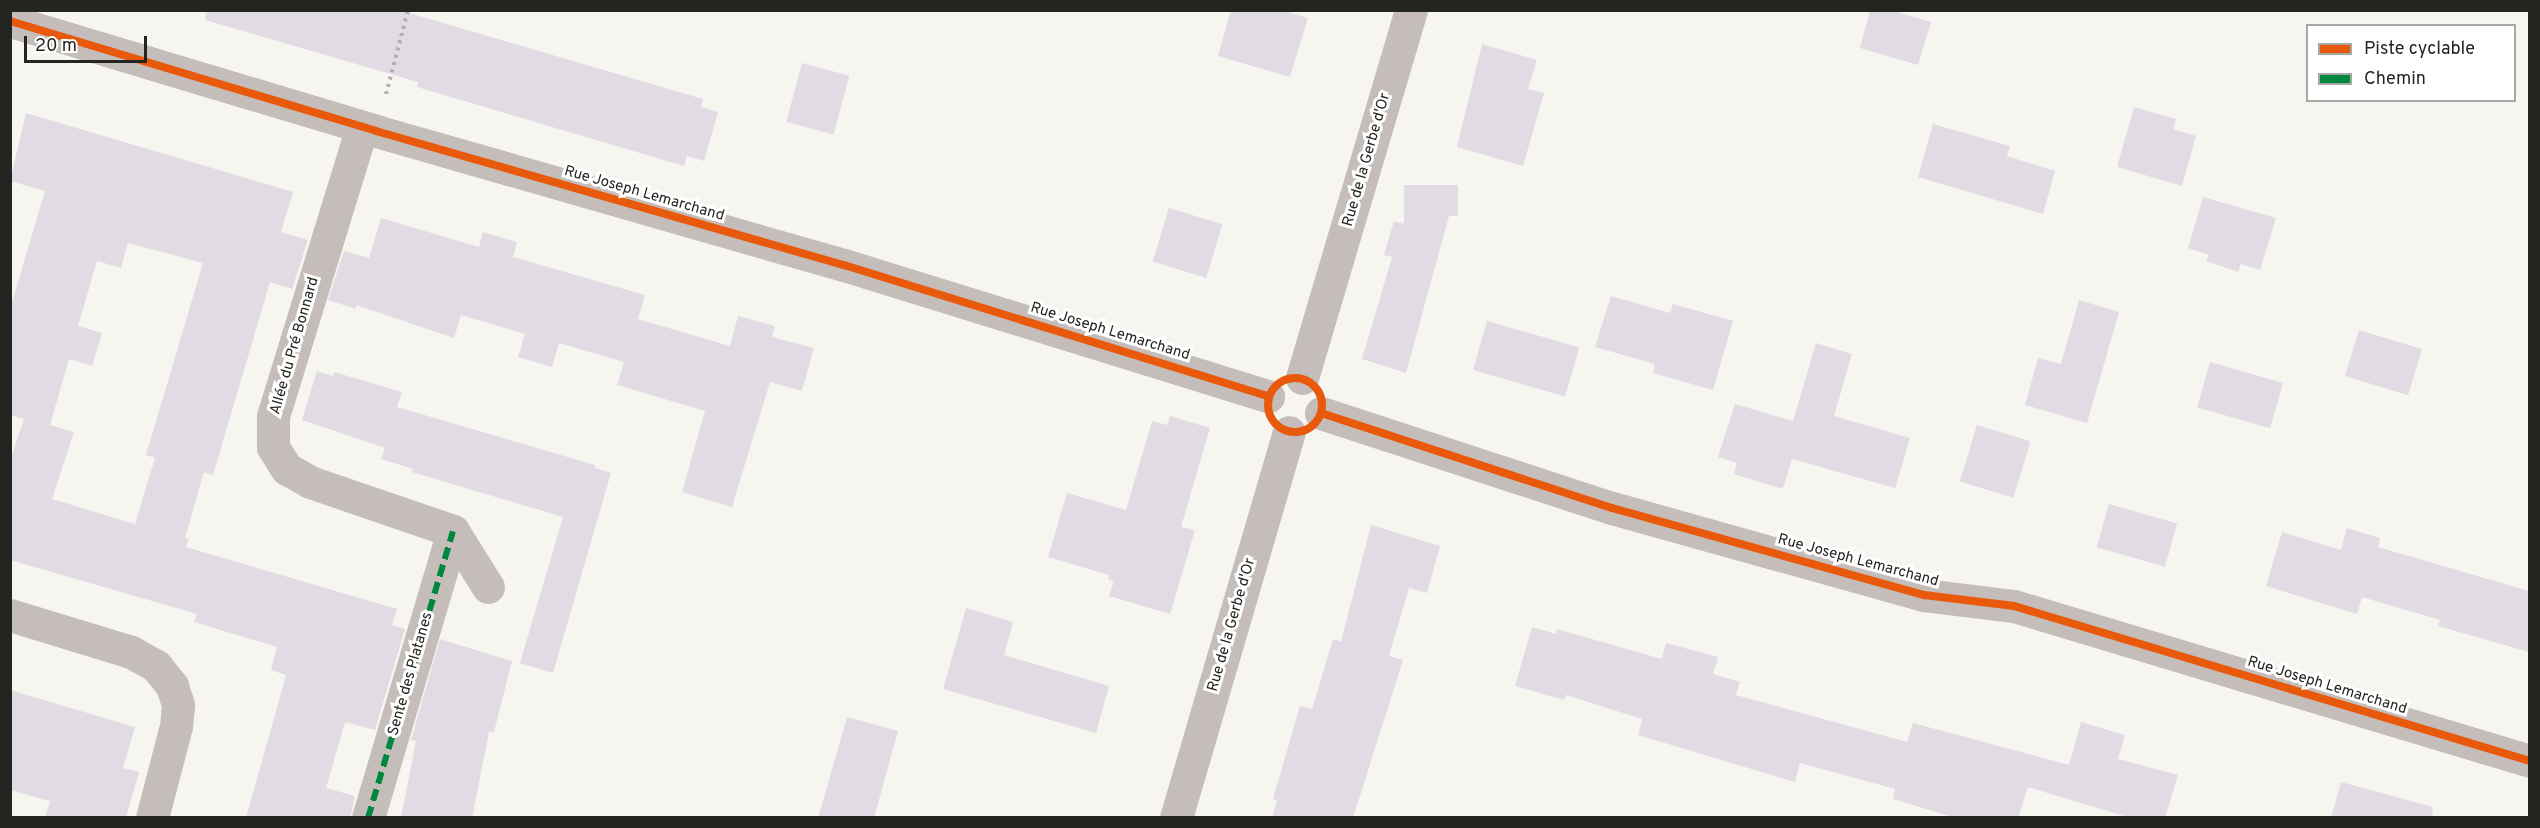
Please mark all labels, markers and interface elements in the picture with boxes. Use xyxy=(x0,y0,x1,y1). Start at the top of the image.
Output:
scale bar xyxy=(27,24,150,62)
legend xyxy=(2306,24,2516,102)
text: 20 m xyxy=(35,35,77,58)
text: Piste cyclable xyxy=(2364,38,2475,61)
text: Chemin xyxy=(2364,68,2426,91)
street label: Rue de la Gerbe d'Or xyxy=(1339,91,1395,229)
street label: Rue Joseph Lemarchand xyxy=(562,162,726,226)
street label: Allée du Pré Bonnard xyxy=(267,275,323,417)
street label: Rue Joseph Lemarchand xyxy=(1028,299,1192,365)
street label: Rue Joseph Lemarchand xyxy=(1776,531,1940,591)
street label: Rue de la Gerbe d'Or xyxy=(1204,556,1260,694)
street label: Sente des Platanes xyxy=(385,610,437,738)
street label: Rue Joseph Lemarchand xyxy=(2245,653,2409,719)

